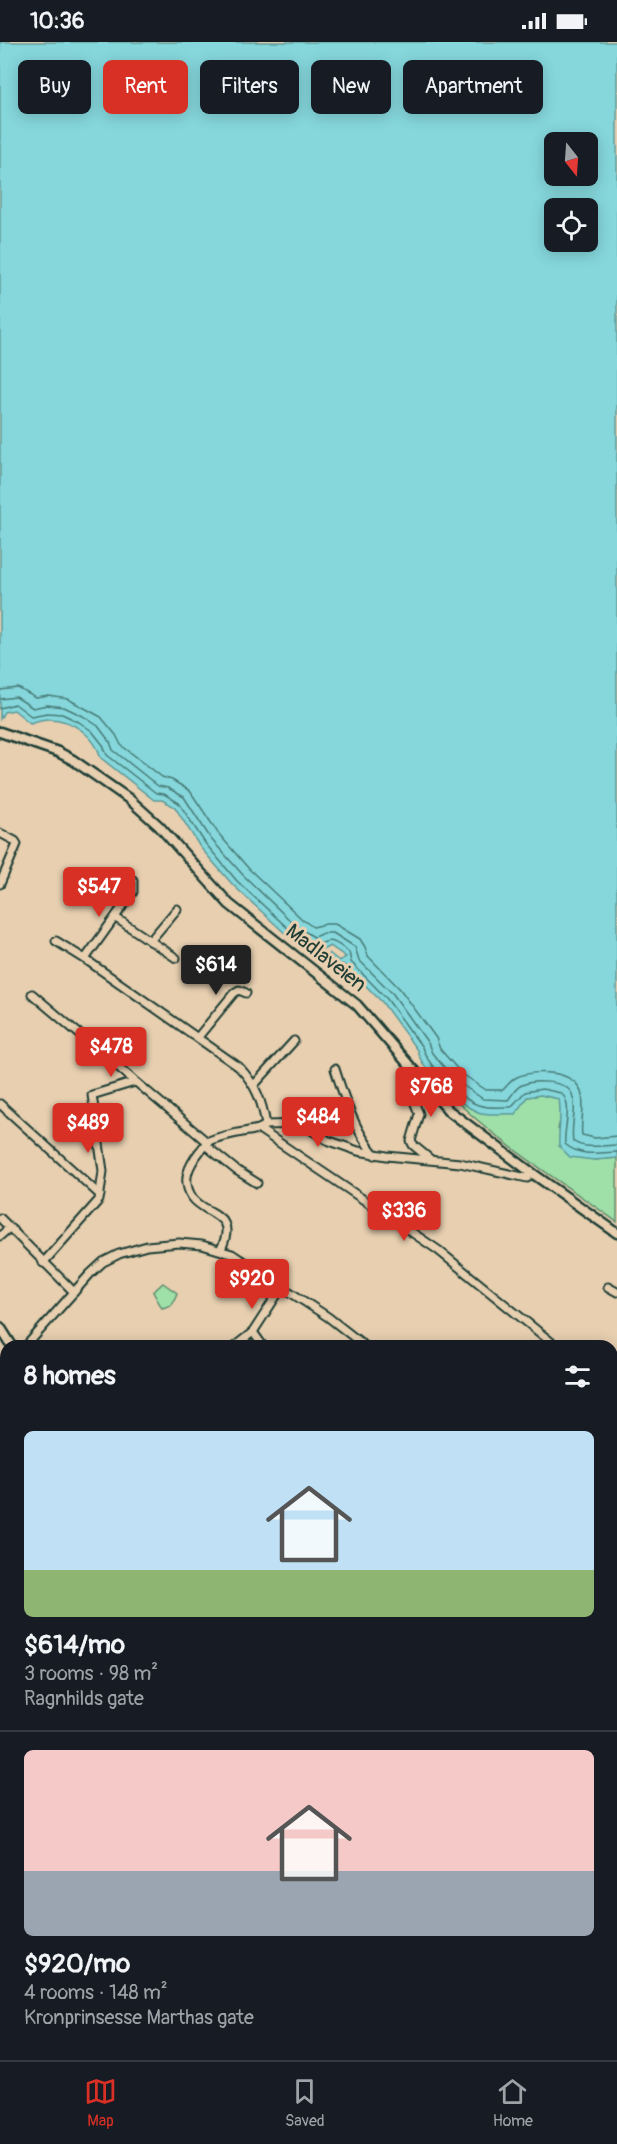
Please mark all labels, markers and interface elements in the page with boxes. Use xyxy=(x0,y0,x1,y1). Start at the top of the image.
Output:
text: 10:36 xyxy=(30,7,85,35)
chip: Buy xyxy=(18,60,91,114)
chip: Rent xyxy=(103,60,188,114)
chip: Filters xyxy=(200,60,299,114)
chip: New xyxy=(311,60,391,114)
chip: Apartment xyxy=(403,60,543,114)
north arrow xyxy=(544,132,598,186)
map controls xyxy=(544,132,598,252)
button: locate xyxy=(544,198,598,252)
pin: $547 xyxy=(63,867,135,918)
text: $547 xyxy=(77,874,121,899)
street label: Madlaveien xyxy=(280,918,372,998)
pin: $614 xyxy=(180,945,252,996)
text: $614 xyxy=(195,952,237,977)
pin: $478 xyxy=(75,1027,147,1078)
text: $478 xyxy=(89,1034,133,1059)
pin: $768 xyxy=(395,1067,467,1118)
text: $768 xyxy=(409,1074,453,1099)
pin: $484 xyxy=(282,1097,354,1148)
pin: $489 xyxy=(52,1103,124,1154)
text: $484 xyxy=(296,1104,340,1129)
text: $489 xyxy=(67,1110,109,1135)
pin: $336 xyxy=(368,1191,440,1242)
text: $336 xyxy=(382,1198,426,1223)
pin: $920 xyxy=(216,1259,288,1310)
text: $920 xyxy=(229,1266,275,1291)
text: 8 homes xyxy=(24,1360,116,1392)
icon: filters xyxy=(561,1360,594,1393)
icon: home xyxy=(255,1470,363,1578)
text: $614/mo xyxy=(24,1629,125,1661)
text: 3 rooms · 98 m² xyxy=(24,1661,158,1686)
text: Ragnhilds gate xyxy=(24,1686,144,1711)
icon: home xyxy=(255,1789,363,1897)
text: $920/mo xyxy=(24,1948,130,1980)
text: 4 rooms · 148 m² xyxy=(24,1980,168,2005)
text: Kronprinsesse Marthas gate xyxy=(24,2005,254,2030)
tab: Map xyxy=(84,2075,117,2131)
tab: Saved xyxy=(285,2075,325,2131)
tab: Home xyxy=(493,2075,533,2131)

